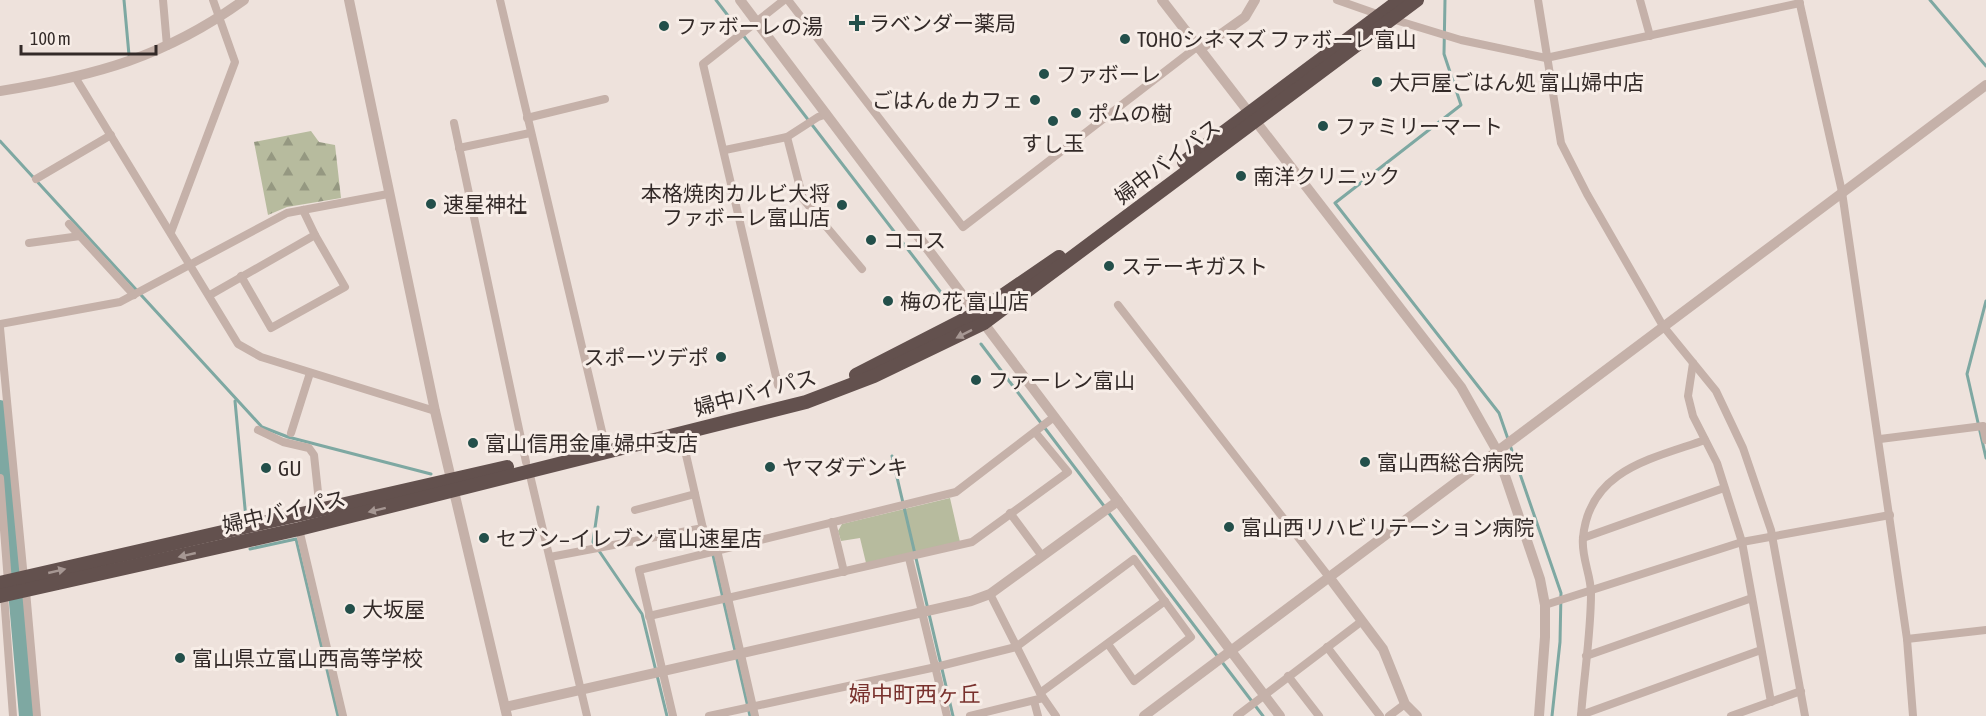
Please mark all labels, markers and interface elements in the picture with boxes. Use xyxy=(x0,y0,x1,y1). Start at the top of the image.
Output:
place label: ラベンダー薬局 xyxy=(869,11,1016,35)
place label: ファボーレの湯 xyxy=(676,14,823,38)
marker: ラベンダー薬局 xyxy=(850,16,864,30)
scale bar xyxy=(21,18,156,56)
marker: ファボーレの湯 xyxy=(657,19,671,33)
place label: TOHOシネマズ ファボーレ富山 xyxy=(1137,27,1416,51)
text: 100 m xyxy=(30,28,71,49)
marker: TOHOシネマズ ファボーレ富山 xyxy=(1118,32,1132,46)
place label: ファボーレ xyxy=(1056,62,1161,86)
marker: ファボーレ xyxy=(1037,67,1051,81)
place label: 大戸屋ごはん処 富山婦中店 xyxy=(1389,70,1644,94)
marker: 大戸屋ごはん処 富山婦中店 xyxy=(1370,75,1384,89)
place label: ごはん de カフェ xyxy=(872,88,1023,112)
marker: ごはん de カフェ xyxy=(1028,93,1042,107)
place label: ポムの樹 xyxy=(1088,101,1172,125)
marker: ポムの樹 xyxy=(1069,106,1083,120)
marker: すし玉 xyxy=(1046,114,1060,128)
street label: 婦中バイパス xyxy=(1110,114,1224,208)
place label: ファミリーマート xyxy=(1335,114,1503,138)
marker: ファミリーマート xyxy=(1316,119,1330,133)
place label: すし玉 xyxy=(1022,131,1085,155)
place label: 南洋クリニック xyxy=(1253,164,1400,188)
marker: 南洋クリニック xyxy=(1234,169,1248,183)
place label: 本格焼肉カルビ大将 ファボーレ富山店 xyxy=(641,181,830,229)
place label: 速星神社 xyxy=(443,192,527,216)
marker: 速星神社 xyxy=(424,197,438,211)
marker: 本格焼肉カルビ大将 ファボーレ富山店 xyxy=(835,198,849,212)
place label: ココス xyxy=(883,228,946,252)
marker: ココス xyxy=(864,233,878,247)
place label: ステーキガスト xyxy=(1121,254,1268,278)
marker: ステーキガスト xyxy=(1102,259,1116,273)
place label: 梅の花 富山店 xyxy=(900,289,1029,313)
marker: 梅の花 富山店 xyxy=(881,294,895,308)
one-way arrow xyxy=(956,329,973,338)
place label: スポーツデポ xyxy=(583,345,709,369)
marker: スポーツデポ xyxy=(714,350,728,364)
street label: 婦中バイパス xyxy=(691,364,819,420)
place label: ファーレン富山 xyxy=(988,368,1135,392)
marker: ファーレン富山 xyxy=(969,373,983,387)
place label: 富山信用金庫 婦中支店 xyxy=(485,431,698,455)
marker: 富山信用金庫 婦中支店 xyxy=(466,436,480,450)
place label: 富山西総合病院 xyxy=(1377,450,1524,474)
place label: ヤマダデンキ xyxy=(782,455,908,479)
marker: 富山西総合病院 xyxy=(1358,455,1372,469)
place label: GU xyxy=(278,456,302,480)
marker: ヤマダデンキ xyxy=(763,460,777,474)
marker: GU xyxy=(259,461,273,475)
street label: 婦中バイパス xyxy=(220,485,348,537)
one-way arrow xyxy=(368,506,386,516)
place label: 富山西リハビリテーション病院 xyxy=(1241,515,1535,539)
marker: 富山西リハビリテーション病院 xyxy=(1222,520,1236,534)
place label: セブン−イレブン 富山速星店 xyxy=(496,526,762,550)
marker: セブン−イレブン 富山速星店 xyxy=(477,531,491,545)
one-way arrow xyxy=(178,550,196,560)
one-way arrow xyxy=(48,566,66,576)
place label: 大坂屋 xyxy=(362,597,425,621)
marker: 大坂屋 xyxy=(343,602,357,616)
place label: 富山県立富山西高等学校 xyxy=(192,646,423,670)
marker: 富山県立富山西高等学校 xyxy=(173,651,187,665)
district label: 婦中町西ヶ丘 xyxy=(849,681,981,707)

